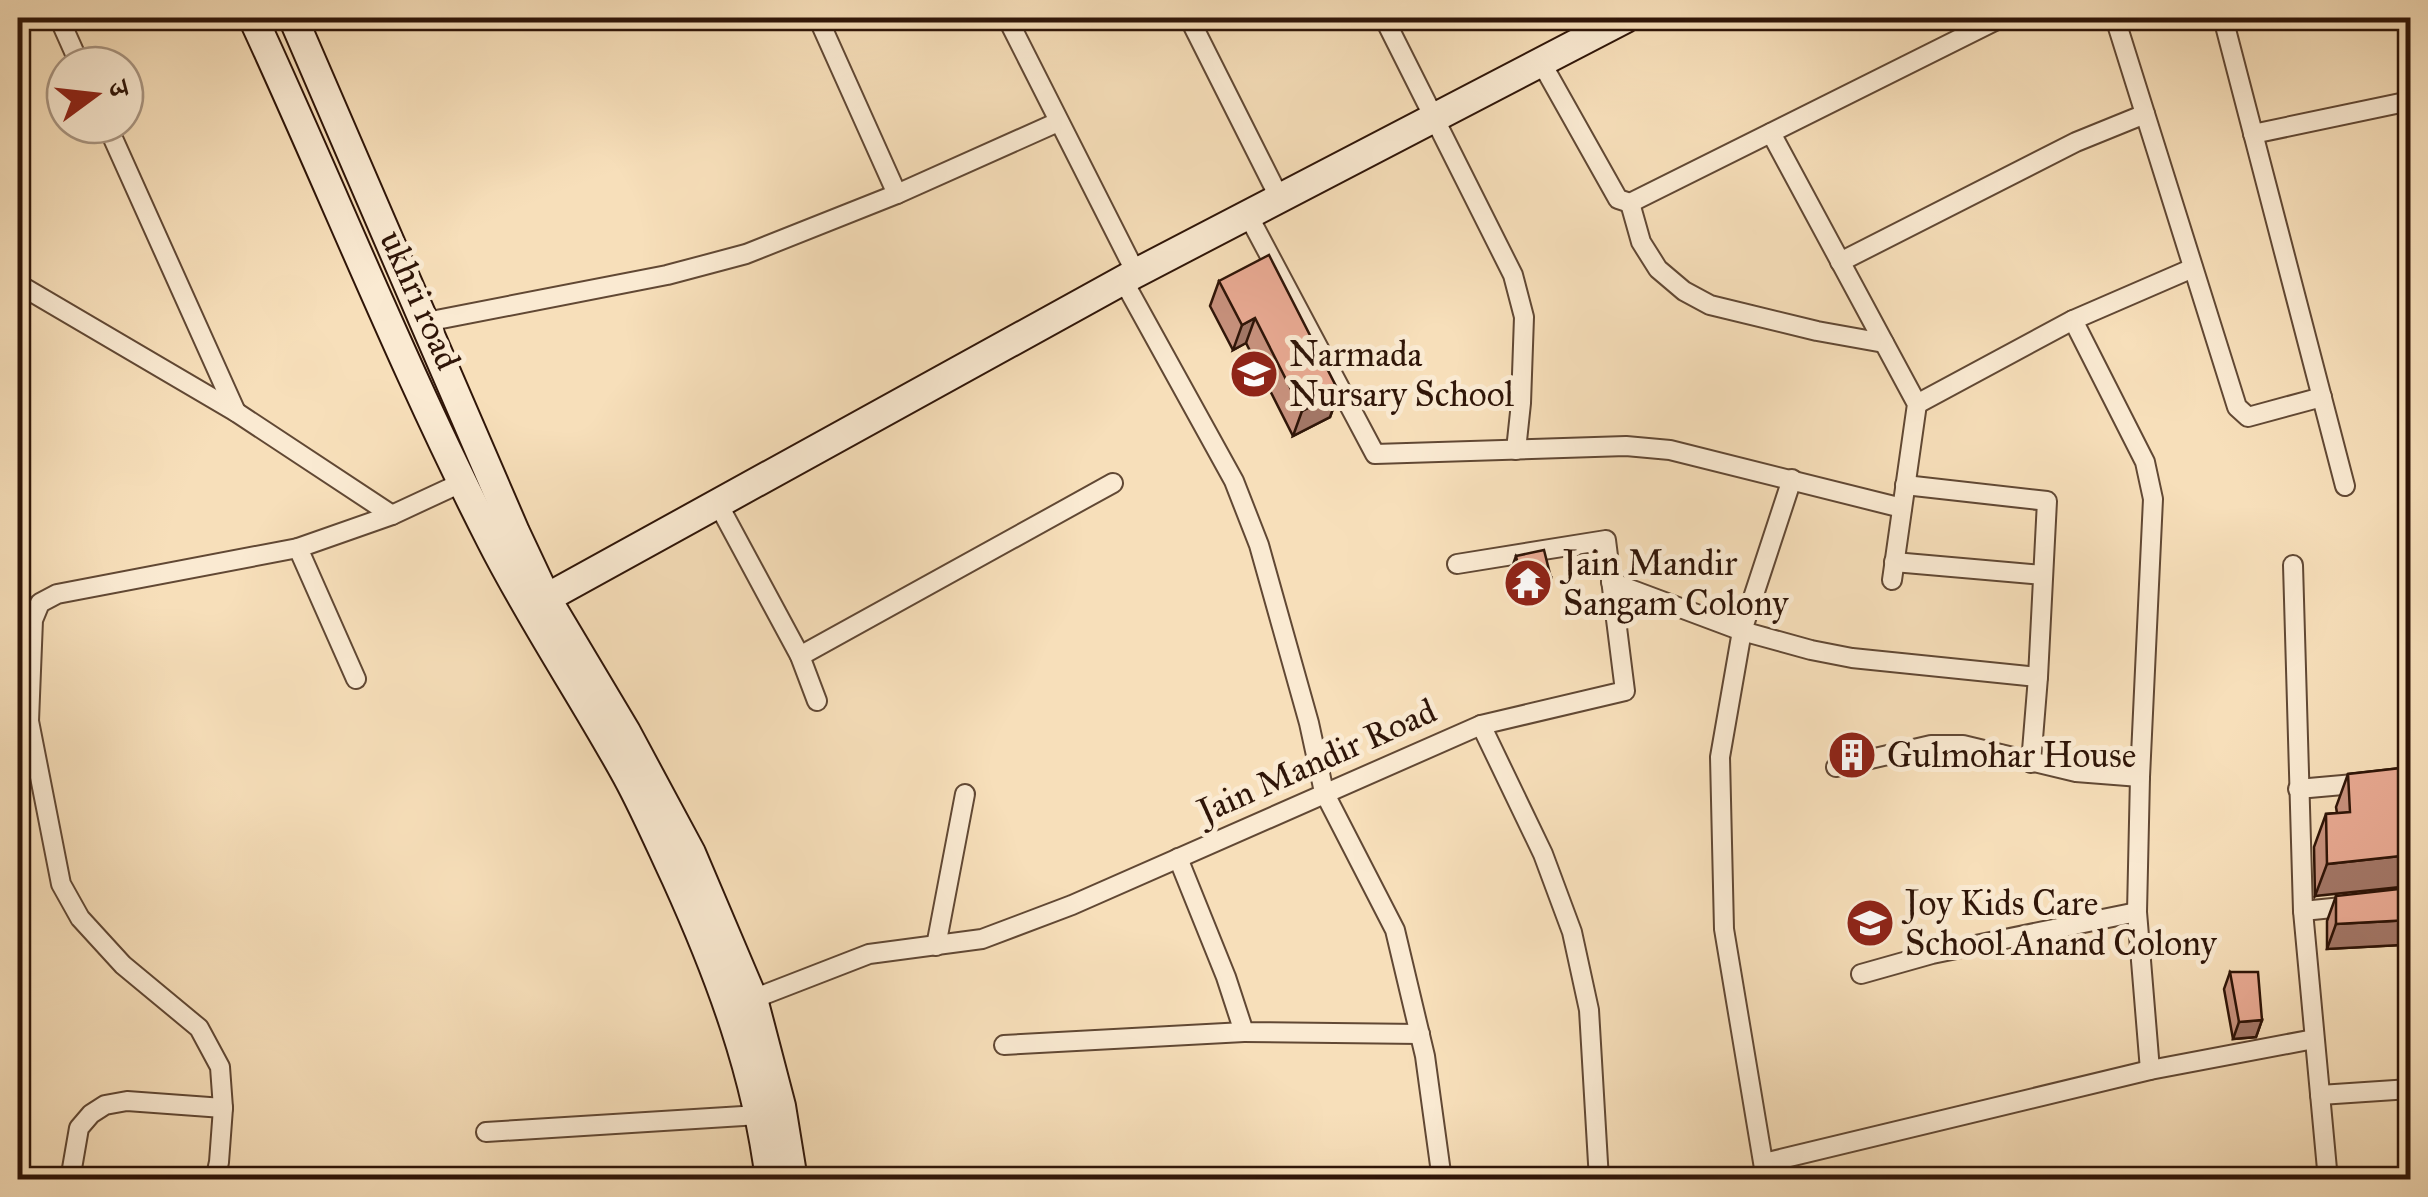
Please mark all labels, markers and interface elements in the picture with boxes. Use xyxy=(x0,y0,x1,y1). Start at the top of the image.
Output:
north arrow xyxy=(45,45,145,145)
text: उ xyxy=(99,75,138,102)
street label: ukhri road xyxy=(370,224,470,377)
place label: Narmada Nursary School xyxy=(1289,333,1514,416)
school or university icon: Narmada Nursary School xyxy=(1228,348,1280,400)
place label: Jain Mandir Sangam Colony xyxy=(1559,542,1789,625)
temple icon: Jain Mandir Sangam Colony xyxy=(1502,557,1554,609)
street label: Jain Mandir Road xyxy=(1187,689,1443,834)
building icon: Gulmohar House xyxy=(1826,729,1878,781)
place label: Gulmohar House xyxy=(1887,734,2136,777)
place label: Joy Kids Care School Anand Colony xyxy=(1901,882,2217,965)
school or university icon: Joy Kids Care School Anand Colony xyxy=(1844,897,1896,949)

